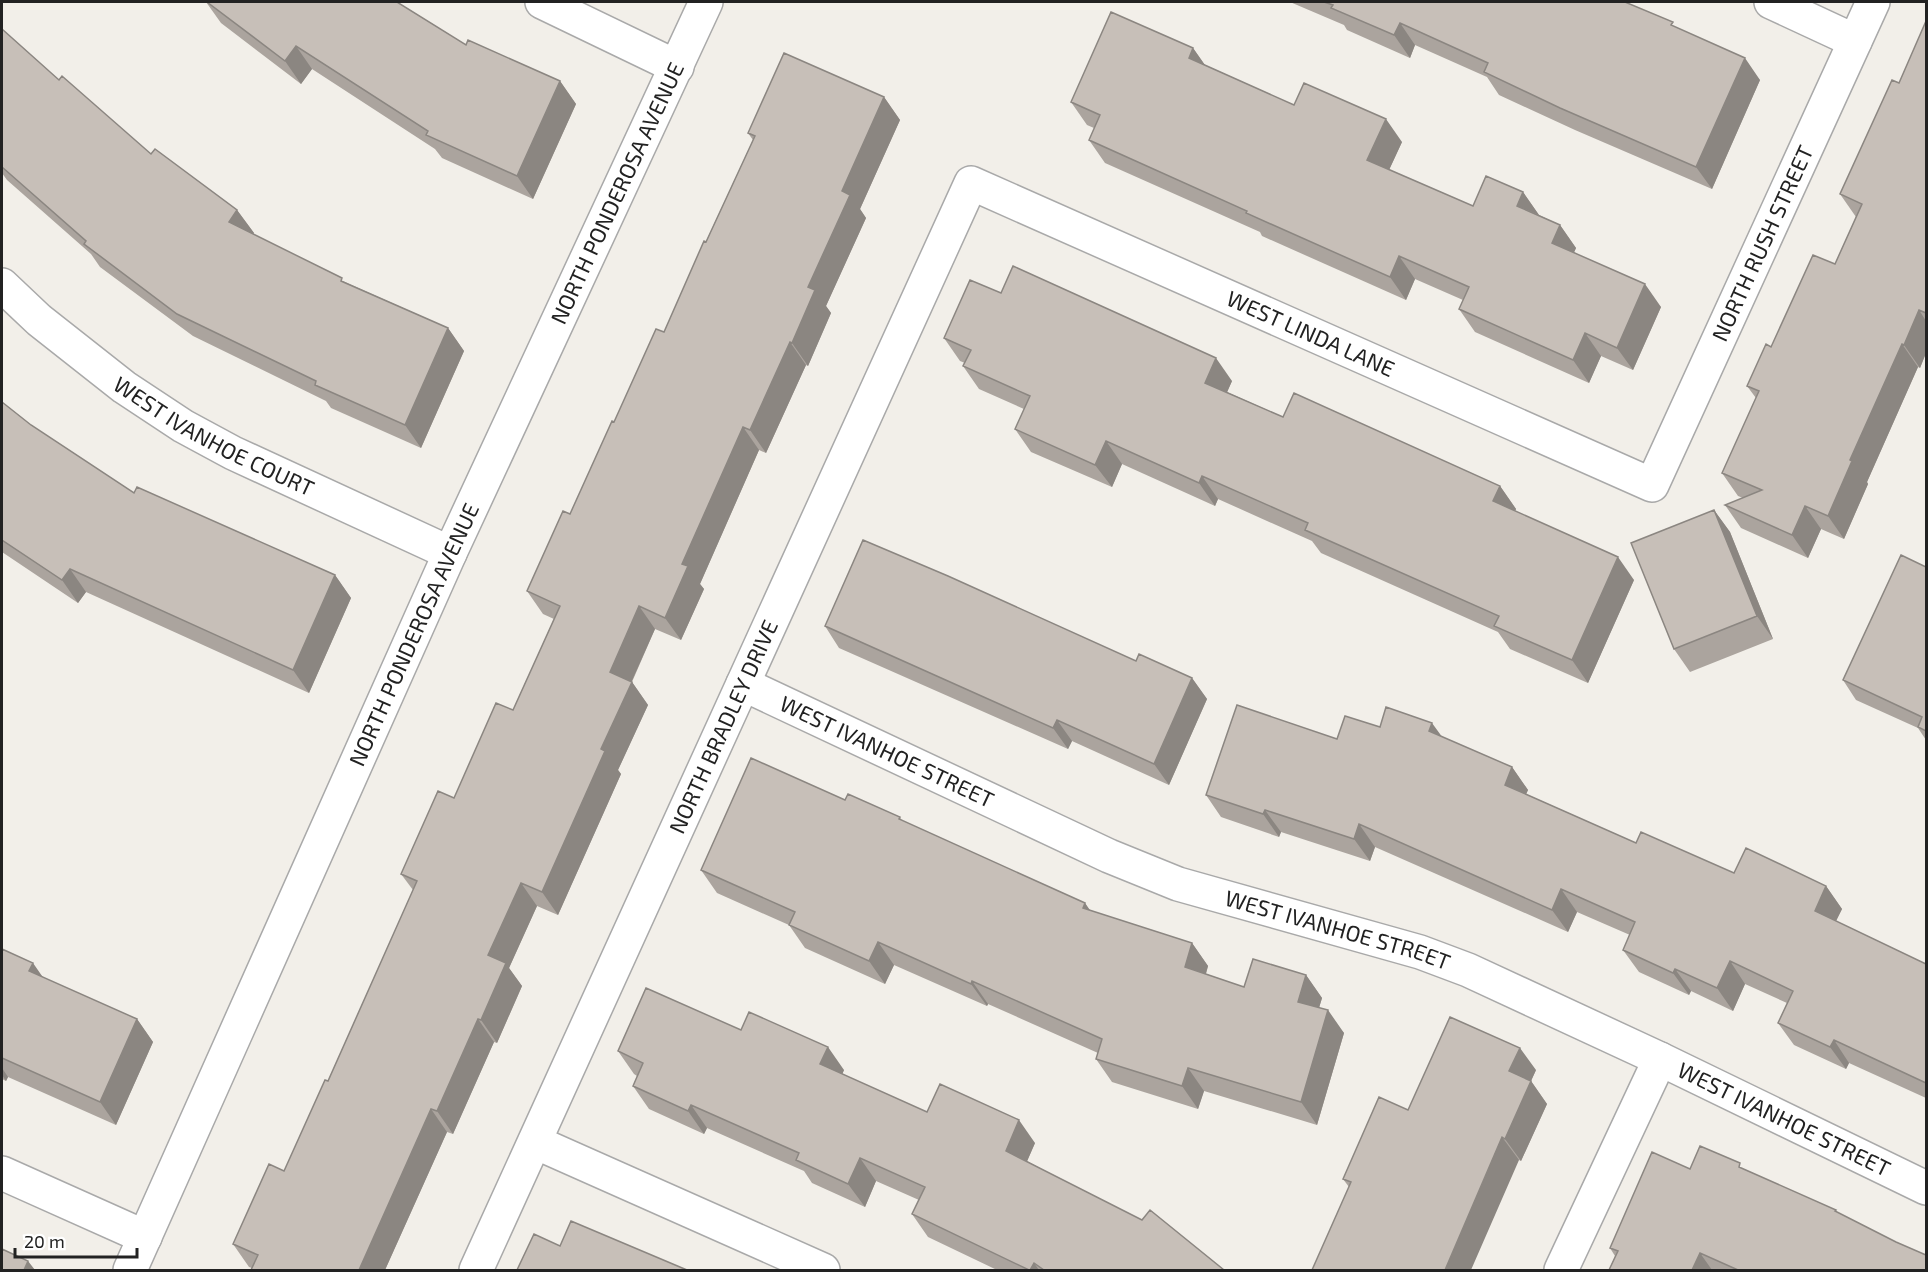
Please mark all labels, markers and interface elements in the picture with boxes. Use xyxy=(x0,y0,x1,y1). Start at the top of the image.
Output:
street label: NORTH PONDEROSA AVENUE xyxy=(544,58,688,328)
street label: NORTH RUSH STREET xyxy=(1706,141,1818,345)
street label: WEST LINDA LANE xyxy=(1223,284,1399,381)
street label: WEST IVANHOE COURT xyxy=(109,370,319,501)
street label: NORTH PONDEROSA AVENUE xyxy=(343,499,483,770)
street label: NORTH BRADLEY DRIVE xyxy=(663,615,782,837)
street label: WEST IVANHOE STREET xyxy=(776,689,999,812)
street label: WEST IVANHOE STREET xyxy=(1222,884,1454,974)
street label: WEST IVANHOE STREET xyxy=(1674,1056,1895,1181)
scale bar xyxy=(15,1221,136,1259)
text: 20 m xyxy=(24,1230,65,1252)

